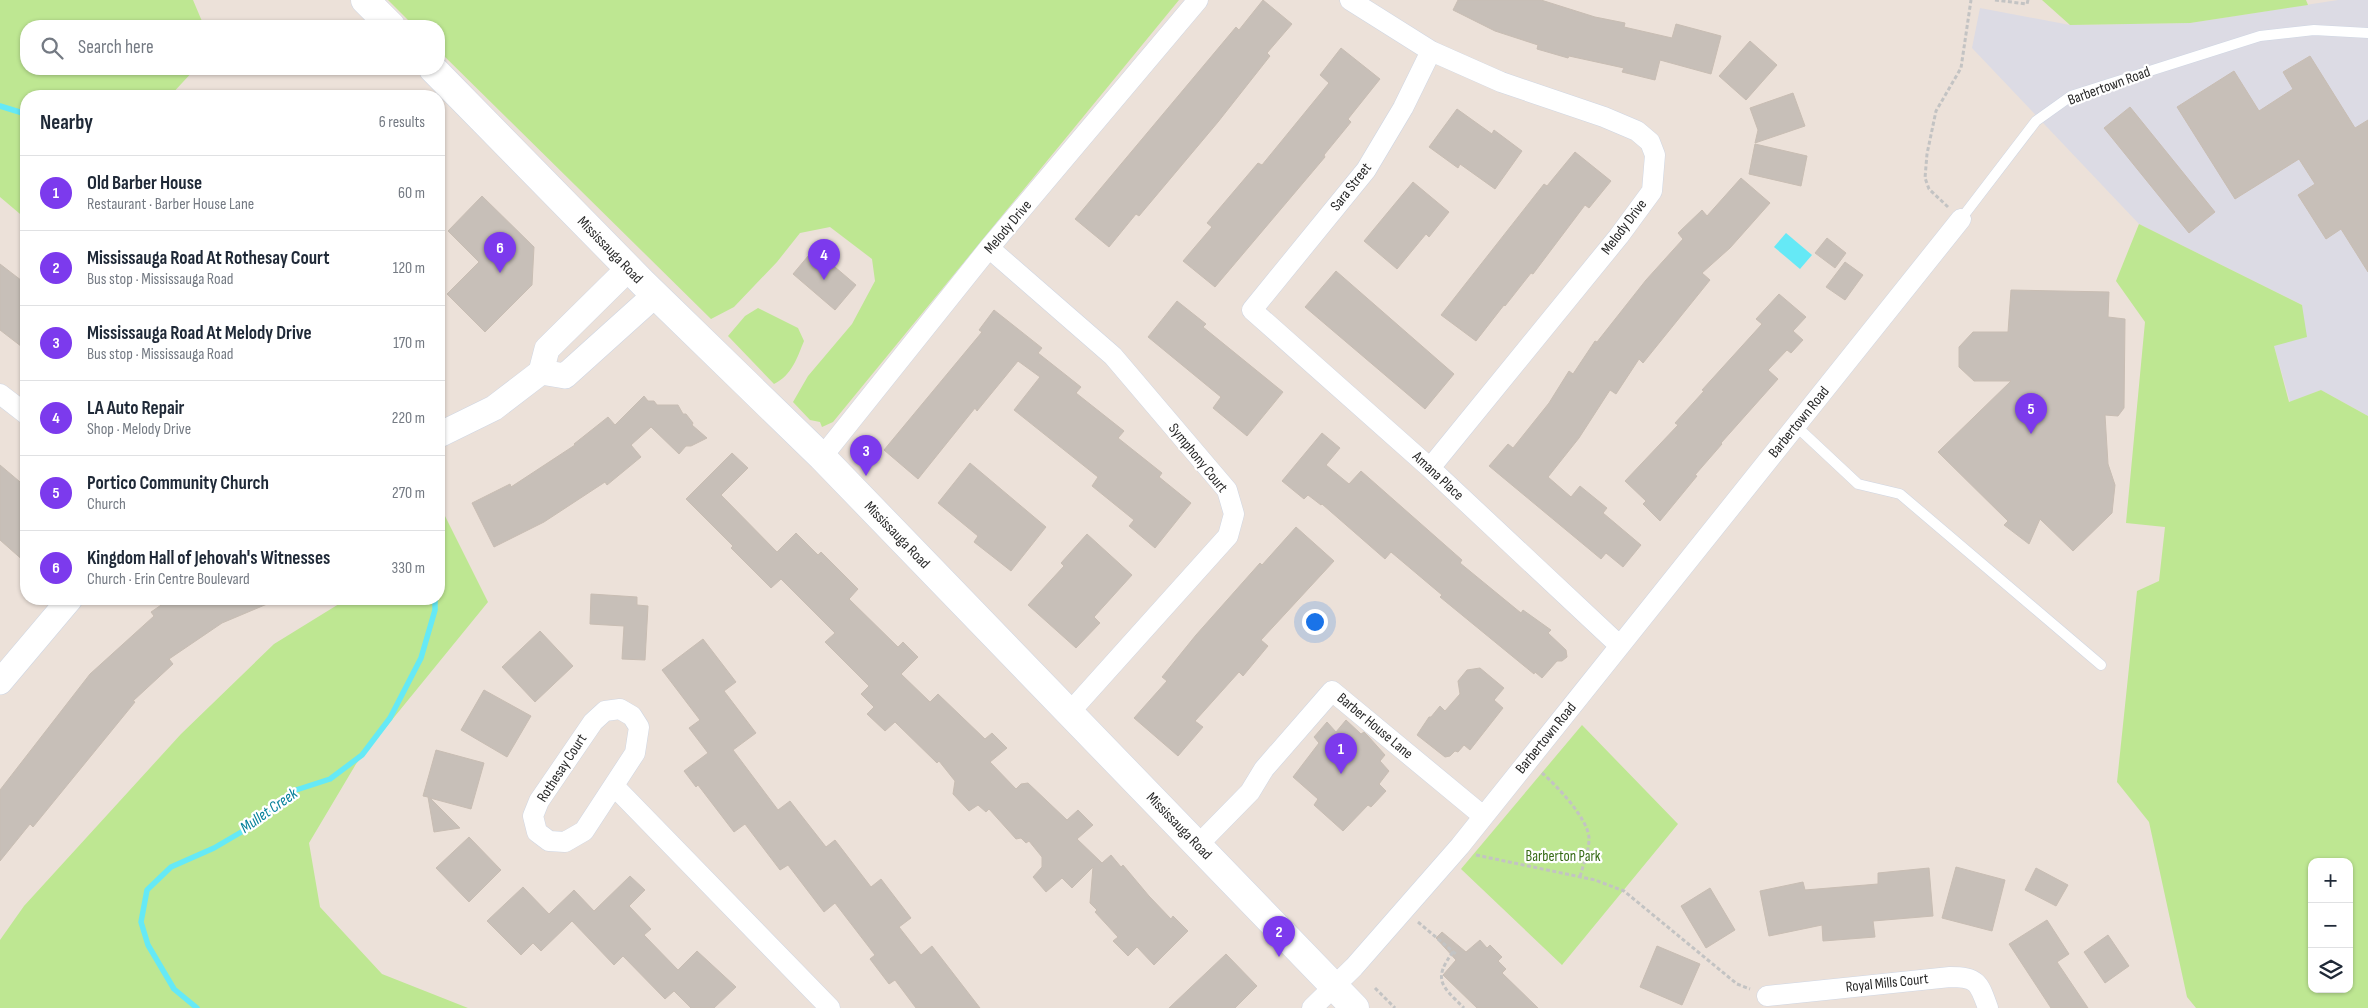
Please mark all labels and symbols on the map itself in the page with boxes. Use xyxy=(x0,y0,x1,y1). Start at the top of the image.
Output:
street label: Barbertown Road xyxy=(2065,62,2153,110)
street label: Sara Street xyxy=(1326,159,1376,215)
street label: Melody Drive xyxy=(1597,195,1651,259)
street label: Melody Drive xyxy=(980,196,1036,258)
street label: Mississauga Road xyxy=(573,212,647,288)
pin: 6 xyxy=(484,232,516,273)
pin: 4 xyxy=(808,239,840,280)
street label: Barbertown Road xyxy=(1764,382,1834,462)
pin: 5 xyxy=(2015,393,2047,434)
street label: Symphony Court xyxy=(1164,419,1232,497)
pin: 3 xyxy=(850,435,882,476)
street label: Amana Place xyxy=(1408,447,1468,505)
street label: Mississauga Road xyxy=(860,497,934,573)
your location xyxy=(1302,609,1328,635)
street label: Barber House Lane xyxy=(1333,689,1417,763)
street label: Barbertown Road xyxy=(1511,698,1581,778)
street label: Rothesay Court xyxy=(533,730,591,806)
pin: 1 xyxy=(1325,733,1357,774)
water label: Mullet Creek xyxy=(237,784,302,838)
street label: Mississauga Road xyxy=(1142,788,1216,864)
park label: Barberton Park xyxy=(1526,847,1601,866)
pin: 2 xyxy=(1263,916,1295,957)
street label: Royal Mills Court xyxy=(1845,969,1930,997)

